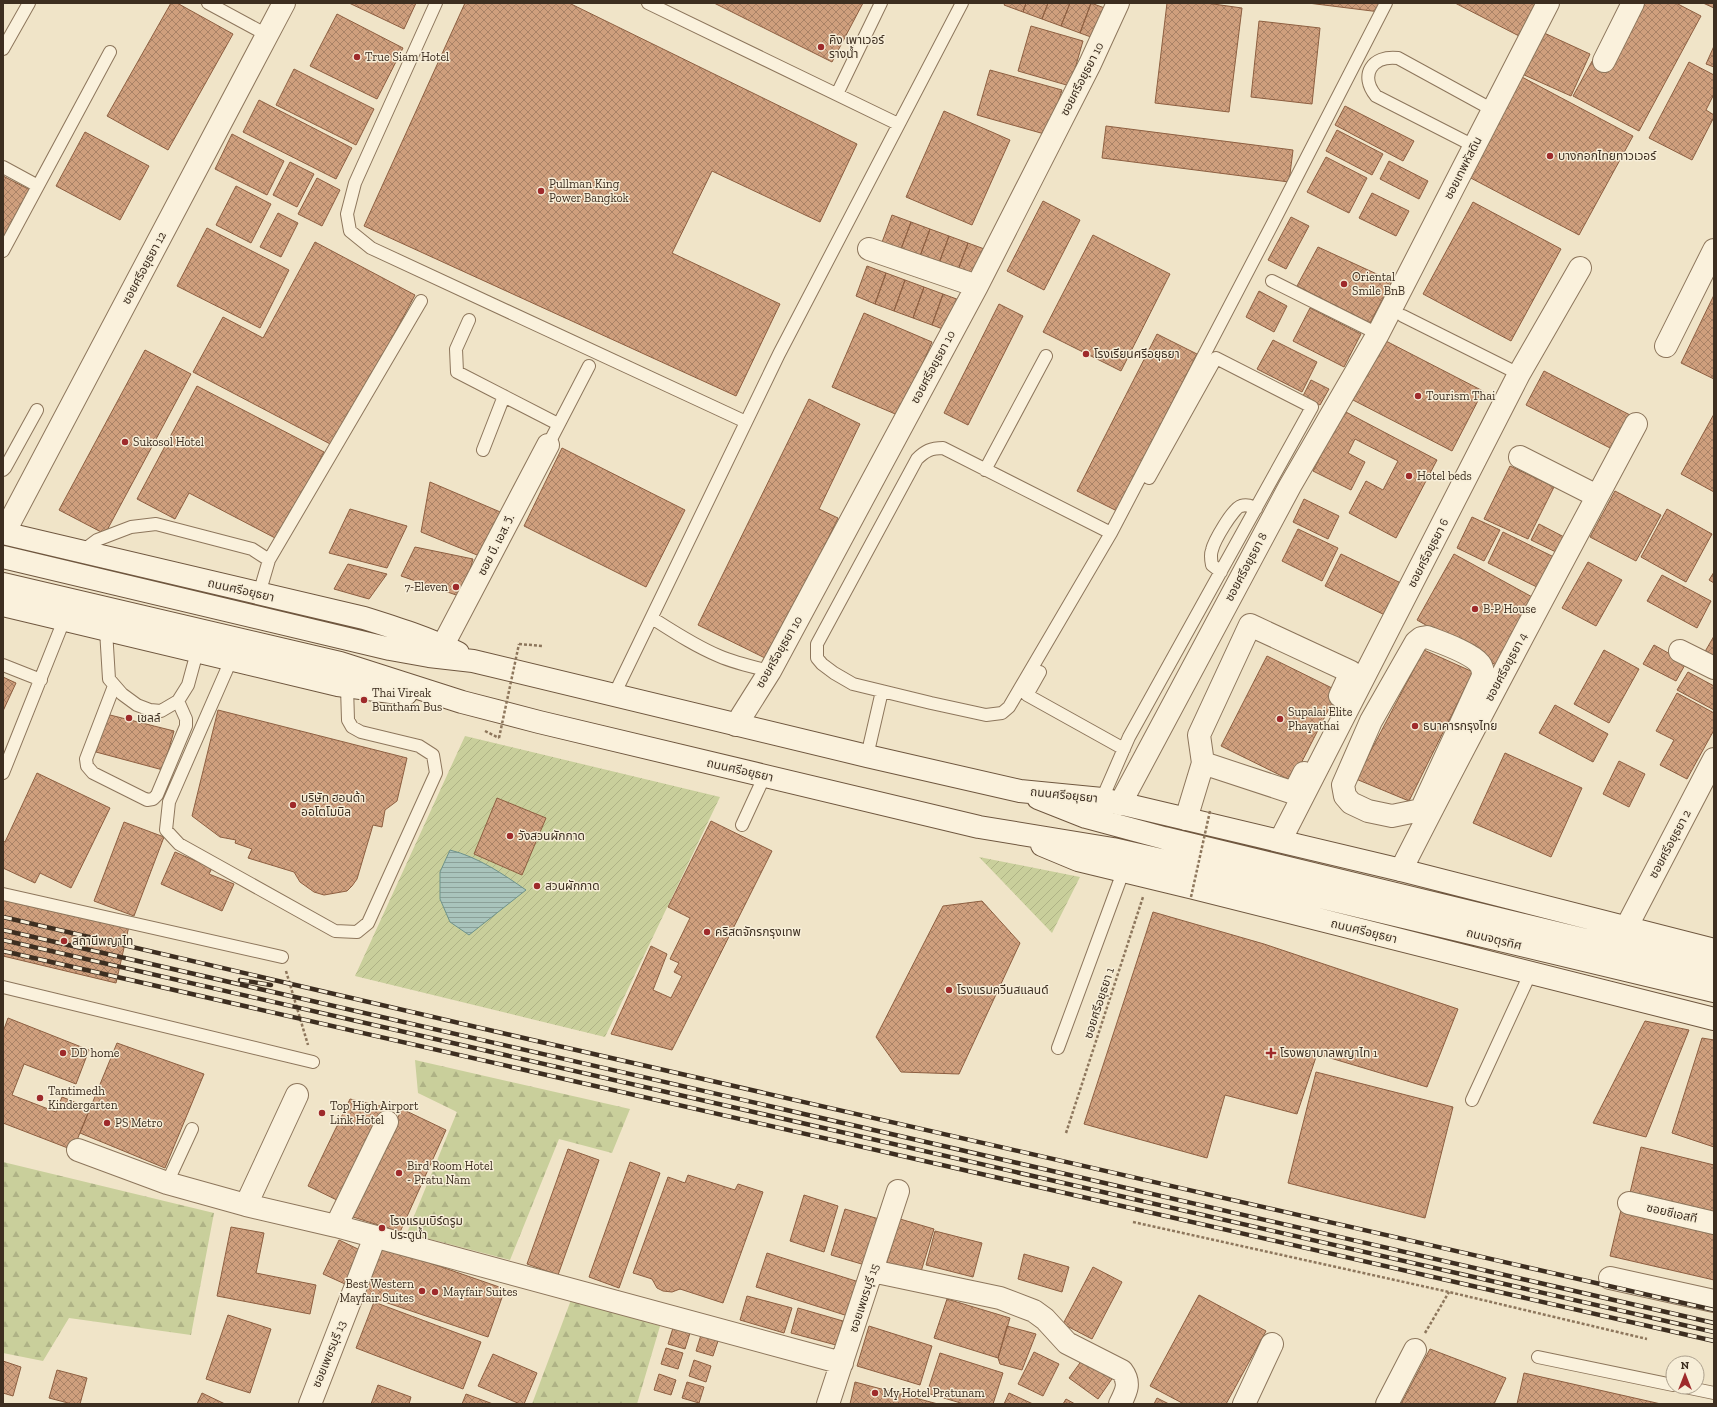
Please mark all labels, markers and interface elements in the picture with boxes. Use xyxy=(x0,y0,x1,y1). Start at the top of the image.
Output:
place label: คิง เพาเวอร์ รางน้ำ xyxy=(829,33,885,61)
street label: ซอยศรีอยุธยา 10 xyxy=(1057,40,1107,118)
marker: คิง เพาเวอร์ รางน้ำ xyxy=(816,42,826,52)
place label: True Siam Hotel xyxy=(365,50,449,64)
marker: True Siam Hotel xyxy=(352,52,362,62)
street label: ซอยเทพหัสดิน xyxy=(1441,134,1485,202)
place label: บางกอกไทยทาวเวอร์ xyxy=(1558,149,1657,163)
marker: บางกอกไทยทาวเวอร์ xyxy=(1545,151,1555,161)
place label: Pullman King Power Bangkok xyxy=(549,177,630,205)
marker: Pullman King Power Bangkok xyxy=(536,186,546,196)
street label: ซอยศรีอยุธยา 12 xyxy=(119,229,169,307)
place label: Oriental Smile BnB xyxy=(1352,270,1405,298)
marker: Oriental Smile BnB xyxy=(1339,279,1349,289)
street label: ซอยศรีอยุธยา 10 xyxy=(908,328,958,406)
place label: โรงเรียนศรีอยุธยา xyxy=(1094,347,1180,361)
marker: โรงเรียนศรีอยุธยา xyxy=(1081,349,1091,359)
place label: Tourism Thai xyxy=(1426,389,1496,403)
marker: Tourism Thai xyxy=(1413,391,1423,401)
place label: Sukosol Hotel xyxy=(133,435,204,449)
marker: Sukosol Hotel xyxy=(120,437,130,447)
place label: Hotel beds xyxy=(1417,469,1472,483)
marker: Hotel beds xyxy=(1404,471,1414,481)
street label: ซอย บี. เอส. วี. xyxy=(475,512,517,578)
street label: ซอยศรีอยุธยา 6 xyxy=(1405,516,1451,590)
street label: ซอยศรีอยุธยา 8 xyxy=(1222,530,1270,604)
street label: ถนนศรีอยุธยา xyxy=(206,576,276,604)
place label: 7-Eleven xyxy=(405,580,448,594)
marker: 7-Eleven xyxy=(451,582,461,592)
place label: B-P House xyxy=(1483,602,1536,616)
marker: B-P House xyxy=(1470,604,1480,614)
street label: ซอยศรีอยุธยา 10 xyxy=(753,613,805,691)
street label: ซอยศรีอยุธยา 4 xyxy=(1482,630,1530,704)
place label: Thai Vireak Buntham Bus xyxy=(372,686,442,714)
marker: Thai Vireak Buntham Bus xyxy=(359,695,369,705)
place label: Supalai Elite Phayathai xyxy=(1288,705,1353,733)
place label: เชลล์ xyxy=(137,711,161,725)
marker: เชลล์ xyxy=(124,713,134,723)
marker: Supalai Elite Phayathai xyxy=(1275,714,1285,724)
place label: ธนาคารกรุงไทย xyxy=(1423,719,1497,733)
marker: ธนาคารกรุงไทย xyxy=(1410,721,1420,731)
street label: ถนนศรีอยุธยา xyxy=(705,756,775,784)
street label: ถนนศรีอยุธยา xyxy=(1030,784,1098,806)
place label: บริษัท ฮอนด้า ออโตโมบิล xyxy=(301,791,365,819)
marker: บริษัท ฮอนด้า ออโตโมบิล xyxy=(288,800,298,810)
street label: ซอยศรีอยุธยา 2 xyxy=(1646,807,1694,881)
place label: วังสวนผักกาด xyxy=(518,829,585,843)
marker: วังสวนผักกาด xyxy=(505,831,515,841)
place label: สวนผักกาด xyxy=(545,879,600,893)
marker: สวนผักกาด xyxy=(532,881,542,891)
street label: ถนนศรีอยุธยา xyxy=(1329,916,1399,946)
place label: คริสตจักรกรุงเทพ xyxy=(715,925,801,939)
street label: ถนนจตุรทิศ xyxy=(1465,925,1523,953)
marker: คริสตจักรกรุงเทพ xyxy=(702,927,712,937)
place label: สถานีพญาไท xyxy=(72,934,133,948)
marker: สถานีพญาไท xyxy=(59,936,69,946)
street label: ซอยศรีอยุธยา 1 xyxy=(1081,965,1117,1040)
place label: โรงแรมควีนสแลนด์ xyxy=(957,983,1049,997)
marker: โรงแรมควีนสแลนด์ xyxy=(944,985,954,995)
place label: DD home xyxy=(71,1046,120,1060)
place label: โรงพยาบาลพญาไท 1 xyxy=(1280,1046,1378,1060)
marker: โรงพยาบาลพญาไท 1 xyxy=(1265,1047,1277,1059)
marker: DD home xyxy=(58,1048,68,1058)
place label: Tantimedh Kindergarten xyxy=(48,1084,118,1112)
marker: Tantimedh Kindergarten xyxy=(35,1093,45,1103)
place label: Top High Airport Link Hotel xyxy=(330,1099,419,1127)
marker: Top High Airport Link Hotel xyxy=(317,1108,327,1118)
place label: PS Metro xyxy=(115,1116,163,1130)
marker: PS Metro xyxy=(102,1118,112,1128)
place label: Bird Room Hotel - Pratu Nam xyxy=(407,1159,493,1187)
marker: Bird Room Hotel - Pratu Nam xyxy=(394,1168,404,1178)
street label: ซอยซีเอสที xyxy=(1645,1200,1699,1226)
place label: โรงแรมเบิร์ดรูม ประตูน้ำ xyxy=(390,1214,463,1242)
marker: โรงแรมเบิร์ดรูม ประตูน้ำ xyxy=(377,1223,387,1233)
street label: ซอยเพชรบุรี 15 xyxy=(846,1262,882,1334)
place label: Best Western Mayfair Suites xyxy=(339,1277,414,1305)
place label: Mayfair Suites xyxy=(443,1285,518,1299)
marker: Best Western Mayfair Suites xyxy=(417,1286,427,1296)
marker: Mayfair Suites xyxy=(430,1287,440,1297)
street label: ซอยเพชรบุรี 13 xyxy=(309,1318,349,1390)
north arrow xyxy=(1665,1355,1705,1395)
text: N xyxy=(1681,1359,1690,1372)
place label: My Hotel Pratunam xyxy=(883,1386,985,1400)
marker: My Hotel Pratunam xyxy=(870,1388,880,1398)

